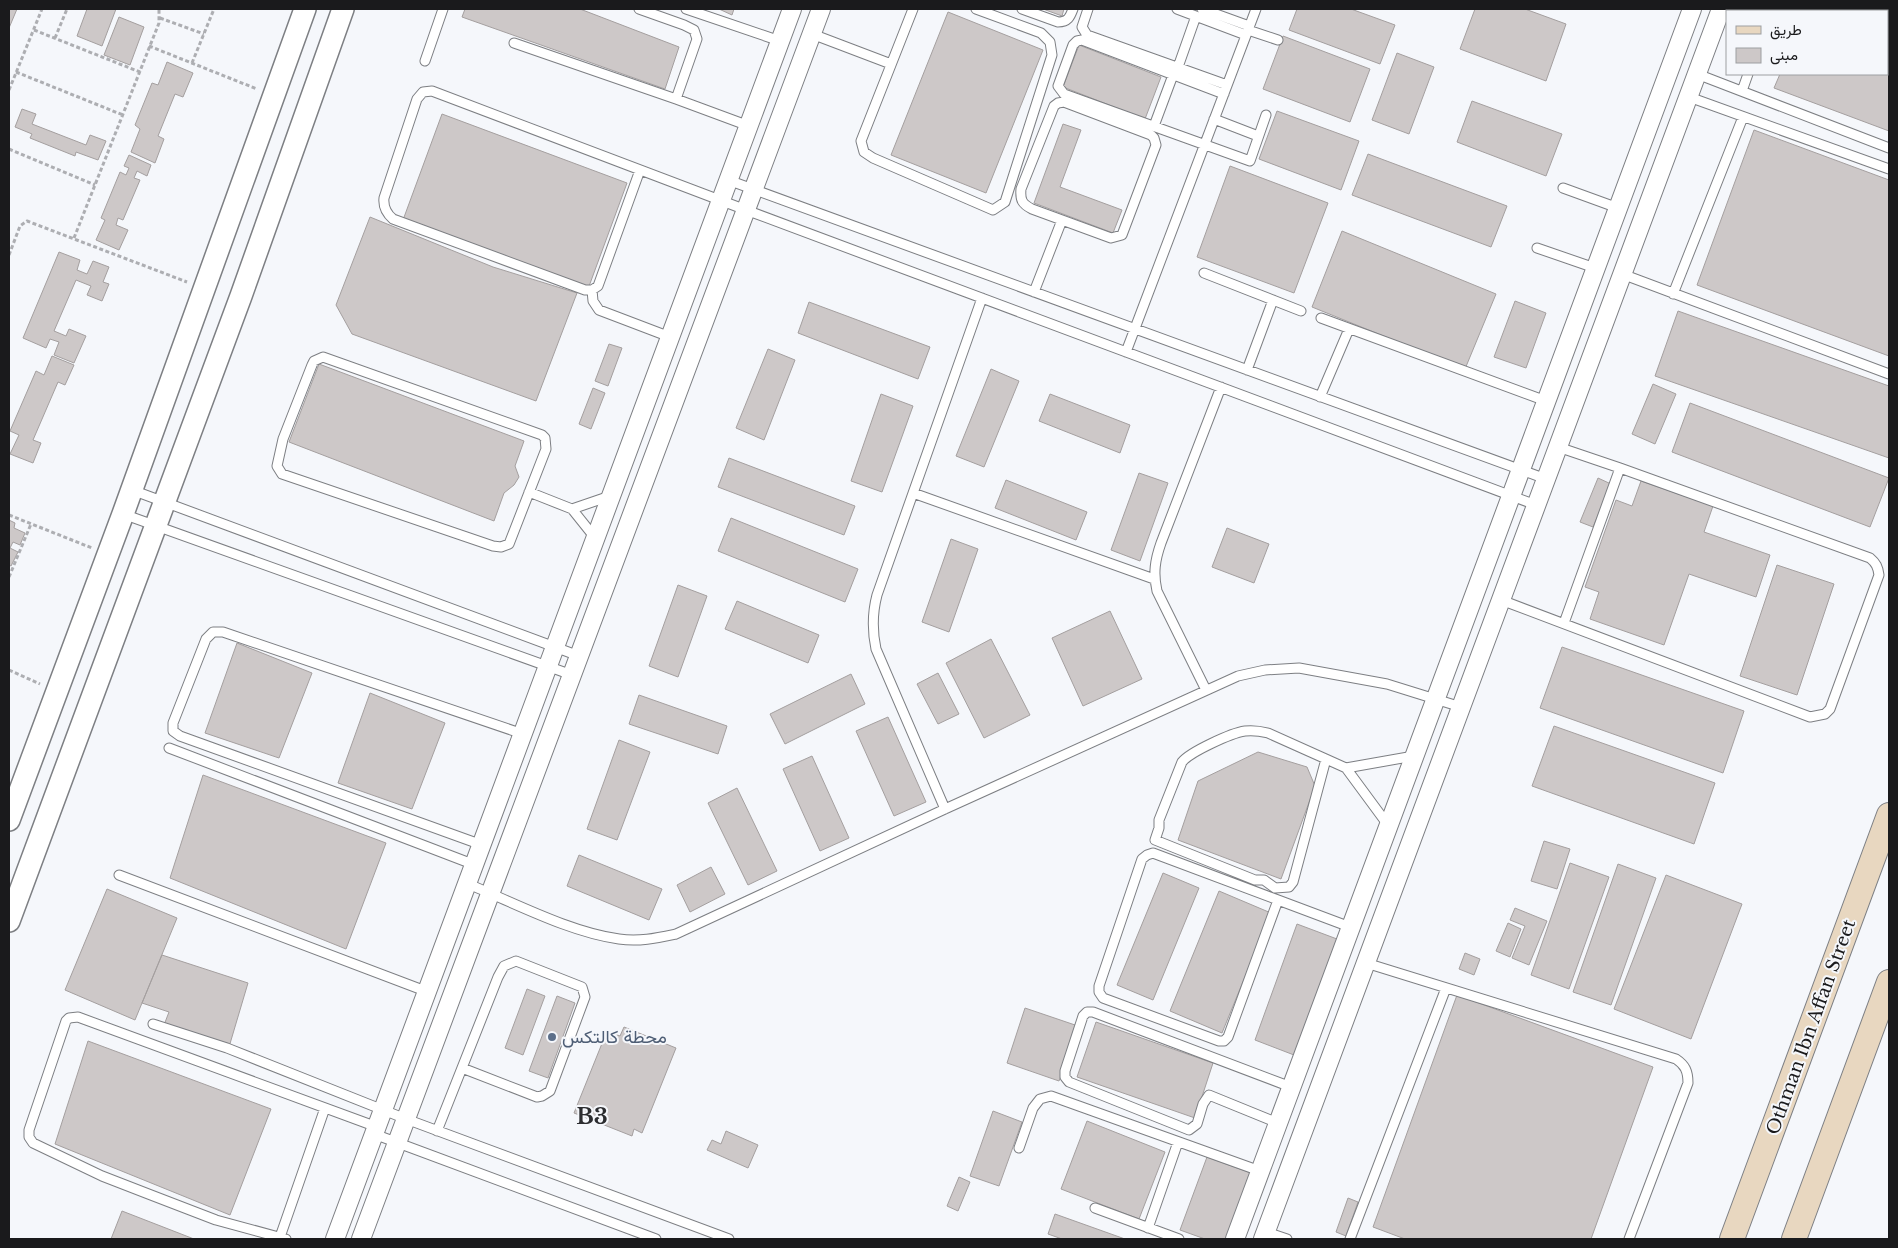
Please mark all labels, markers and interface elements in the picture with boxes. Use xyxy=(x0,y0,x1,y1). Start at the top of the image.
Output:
legend xyxy=(1726,10,1888,75)
text: طريق xyxy=(1770,20,1802,40)
text: مبنى xyxy=(1770,45,1798,65)
street label: Othman Ibn Affan Street xyxy=(1762,916,1860,1138)
place label: محطة كالتكس xyxy=(562,1026,667,1048)
marker: محطة كالتكس xyxy=(546,1031,558,1043)
district label: B3 xyxy=(576,1103,608,1130)

